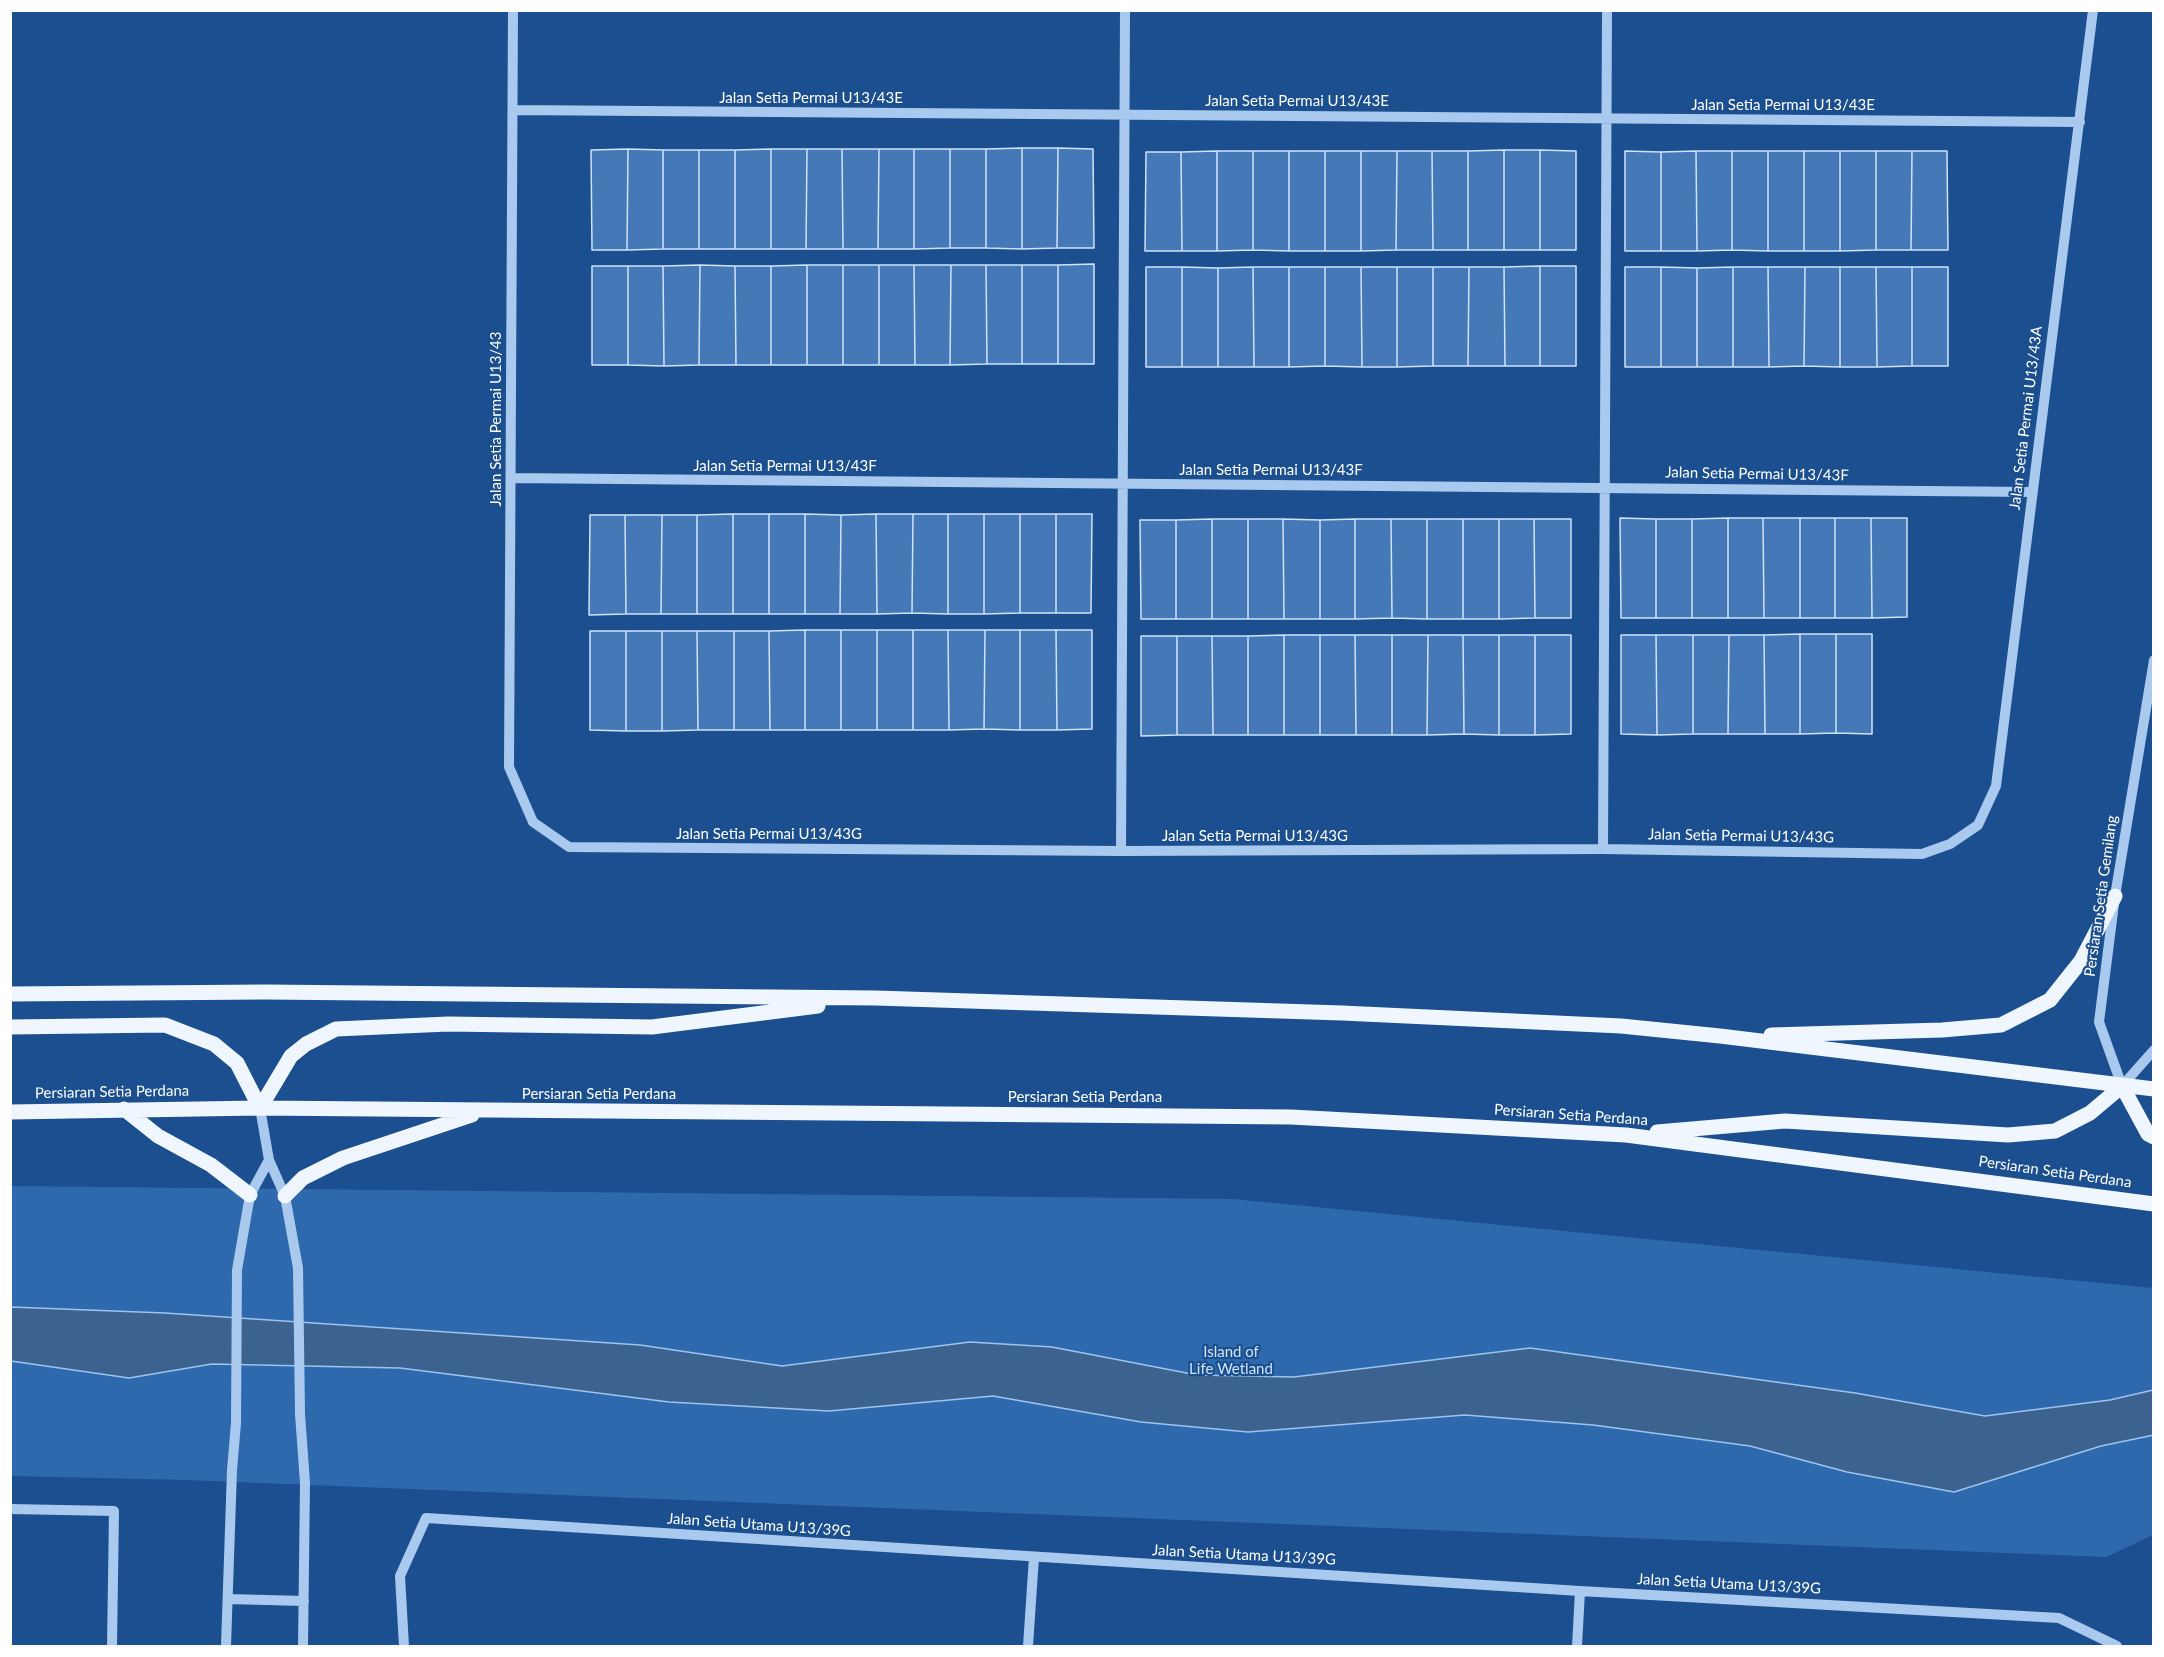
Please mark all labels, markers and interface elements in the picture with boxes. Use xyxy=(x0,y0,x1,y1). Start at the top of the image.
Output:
street label: Jalan Setia Permai U13/43E xyxy=(719,89,903,107)
street label: Jalan Setia Permai U13/43E xyxy=(1205,92,1389,110)
street label: Jalan Setia Permai U13/43E xyxy=(1691,96,1875,114)
street label: Jalan Setia Permai U13/43A xyxy=(2006,325,2046,511)
street label: Jalan Setia Permai U13/43 xyxy=(487,331,505,507)
street label: Jalan Setia Permai U13/43F xyxy=(693,457,877,475)
street label: Jalan Setia Permai U13/43F xyxy=(1179,461,1363,479)
street label: Jalan Setia Permai U13/43F xyxy=(1665,463,1849,485)
street label: Persiaran Setia Gemilang xyxy=(2081,814,2121,978)
street label: Jalan Setia Permai U13/43G xyxy=(676,825,862,843)
street label: Jalan Setia Permai U13/43G xyxy=(1648,825,1834,847)
street label: Jalan Setia Permai U13/43G xyxy=(1162,827,1348,845)
street label: Persiaran Setia Perdana xyxy=(35,1082,189,1102)
street label: Persiaran Setia Perdana xyxy=(522,1085,676,1103)
street label: Persiaran Setia Perdana xyxy=(1008,1088,1162,1106)
street label: Persiaran Setia Perdana xyxy=(1493,1101,1649,1129)
street label: Persiaran Setia Perdana xyxy=(1977,1152,2133,1192)
park label: Island of Life Wetland xyxy=(1189,1343,1273,1378)
street label: Jalan Setia Utama U13/39G xyxy=(667,1510,851,1540)
street label: Jalan Setia Utama U13/39G xyxy=(1152,1541,1336,1569)
street label: Jalan Setia Utama U13/39G xyxy=(1637,1570,1821,1598)

